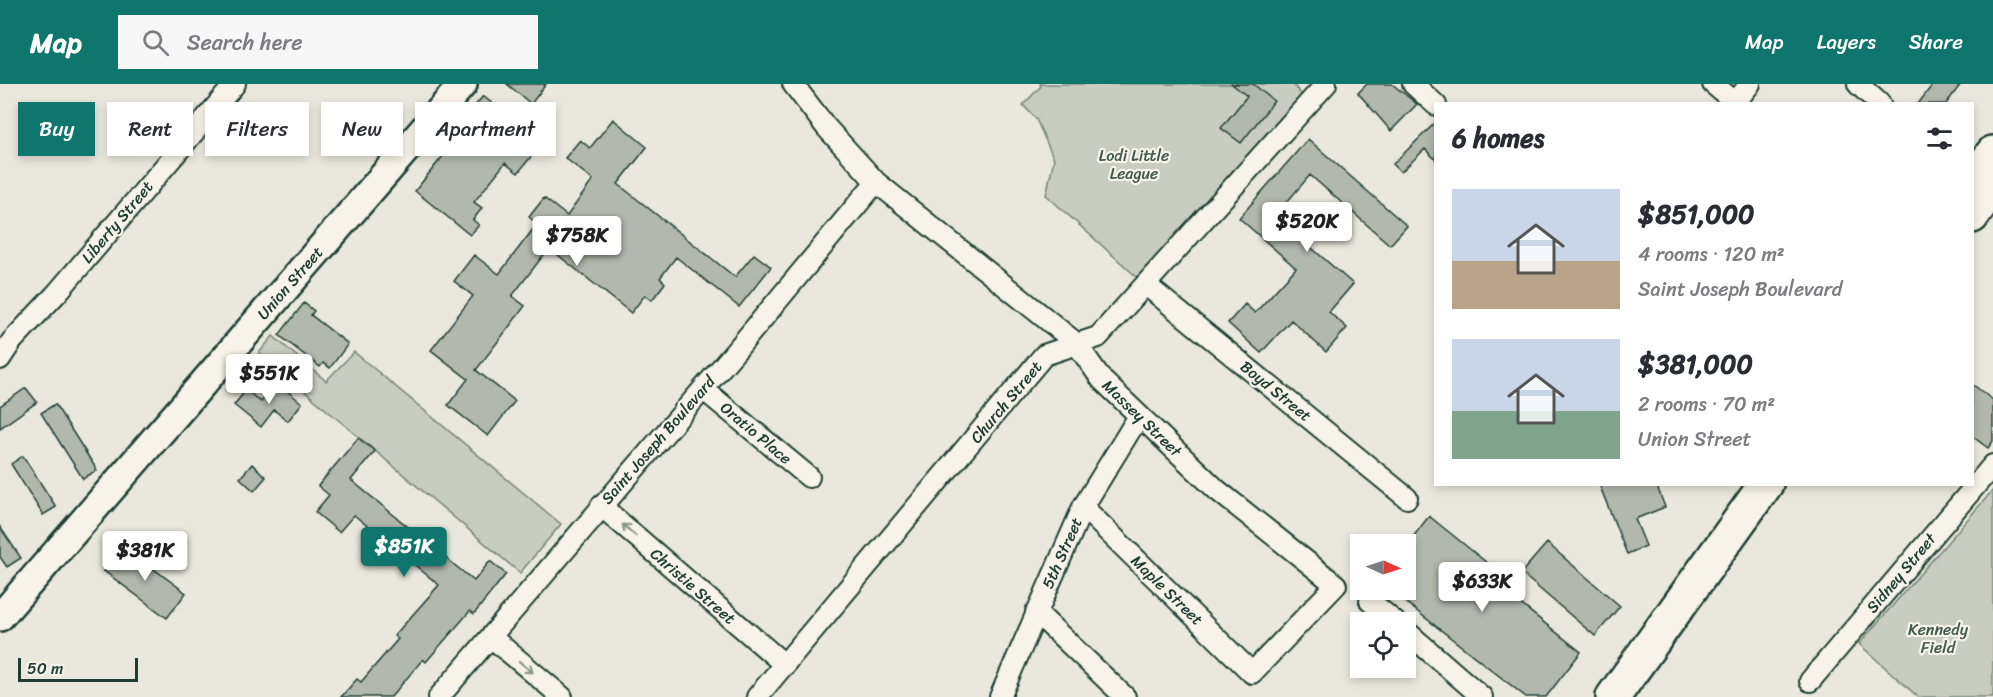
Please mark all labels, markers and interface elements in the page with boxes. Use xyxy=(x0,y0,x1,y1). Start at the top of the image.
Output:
search box xyxy=(118,15,538,69)
text: Map xyxy=(30,18,82,67)
text: Search here xyxy=(187,23,303,62)
text: Map xyxy=(1745,23,1784,61)
text: Layers xyxy=(1817,23,1876,61)
text: Share xyxy=(1909,23,1963,61)
icon: search xyxy=(139,26,172,59)
chip: Buy xyxy=(18,102,95,156)
chip: Rent xyxy=(107,102,193,156)
chip: Filters xyxy=(205,102,309,156)
chip: New xyxy=(321,102,403,156)
chip: Apartment xyxy=(415,102,556,156)
text: 6 homes xyxy=(1452,115,1544,161)
icon: filters xyxy=(1923,122,1956,155)
park label: Lodi Little League xyxy=(1099,141,1169,188)
street label: Liberty Street xyxy=(73,174,161,270)
text: $851,000 xyxy=(1638,191,1755,237)
pin: $520K xyxy=(1265,202,1349,253)
text: $520K xyxy=(1276,204,1338,239)
icon: home xyxy=(1500,213,1572,285)
pin: $758K xyxy=(535,216,619,267)
text: $758K xyxy=(546,218,608,253)
text: 4 rooms · 120 m² xyxy=(1638,237,1785,272)
street label: Union Street xyxy=(249,239,331,327)
text: Saint Joseph Boulevard xyxy=(1638,272,1842,307)
text: $381,000 xyxy=(1638,341,1753,387)
street label: Boyd Street xyxy=(1234,353,1318,429)
pin: $551K xyxy=(227,354,311,405)
street label: Church Street xyxy=(962,354,1050,450)
text: $551K xyxy=(240,356,298,391)
icon: home xyxy=(1500,363,1572,435)
street label: Saint Joseph Boulevard xyxy=(593,368,724,511)
street label: Massey Street xyxy=(1095,372,1189,464)
text: 2 rooms · 70 m² xyxy=(1638,387,1775,422)
street label: Oratio Place xyxy=(713,394,799,472)
text: Union Street xyxy=(1638,422,1751,457)
street label: 5th Street xyxy=(1033,512,1091,594)
one-way arrow xyxy=(622,524,638,538)
street label: Sidney Street xyxy=(1858,526,1944,620)
pin: $851K xyxy=(362,527,446,578)
text: $851K xyxy=(375,529,433,564)
pin: $381K xyxy=(103,531,187,582)
text: $381K xyxy=(116,533,174,568)
north arrow xyxy=(1350,534,1416,600)
map controls xyxy=(1350,534,1416,678)
street label: Christie Street xyxy=(643,540,743,632)
street label: Maple Street xyxy=(1124,547,1210,633)
pin: $633K xyxy=(1440,562,1524,613)
text: $633K xyxy=(1453,564,1511,599)
button: locate xyxy=(1350,612,1416,678)
park label: Kennedy Field xyxy=(1908,615,1969,662)
text: 50 m xyxy=(27,654,63,683)
scale bar xyxy=(18,655,138,682)
one-way arrow xyxy=(518,660,533,674)

